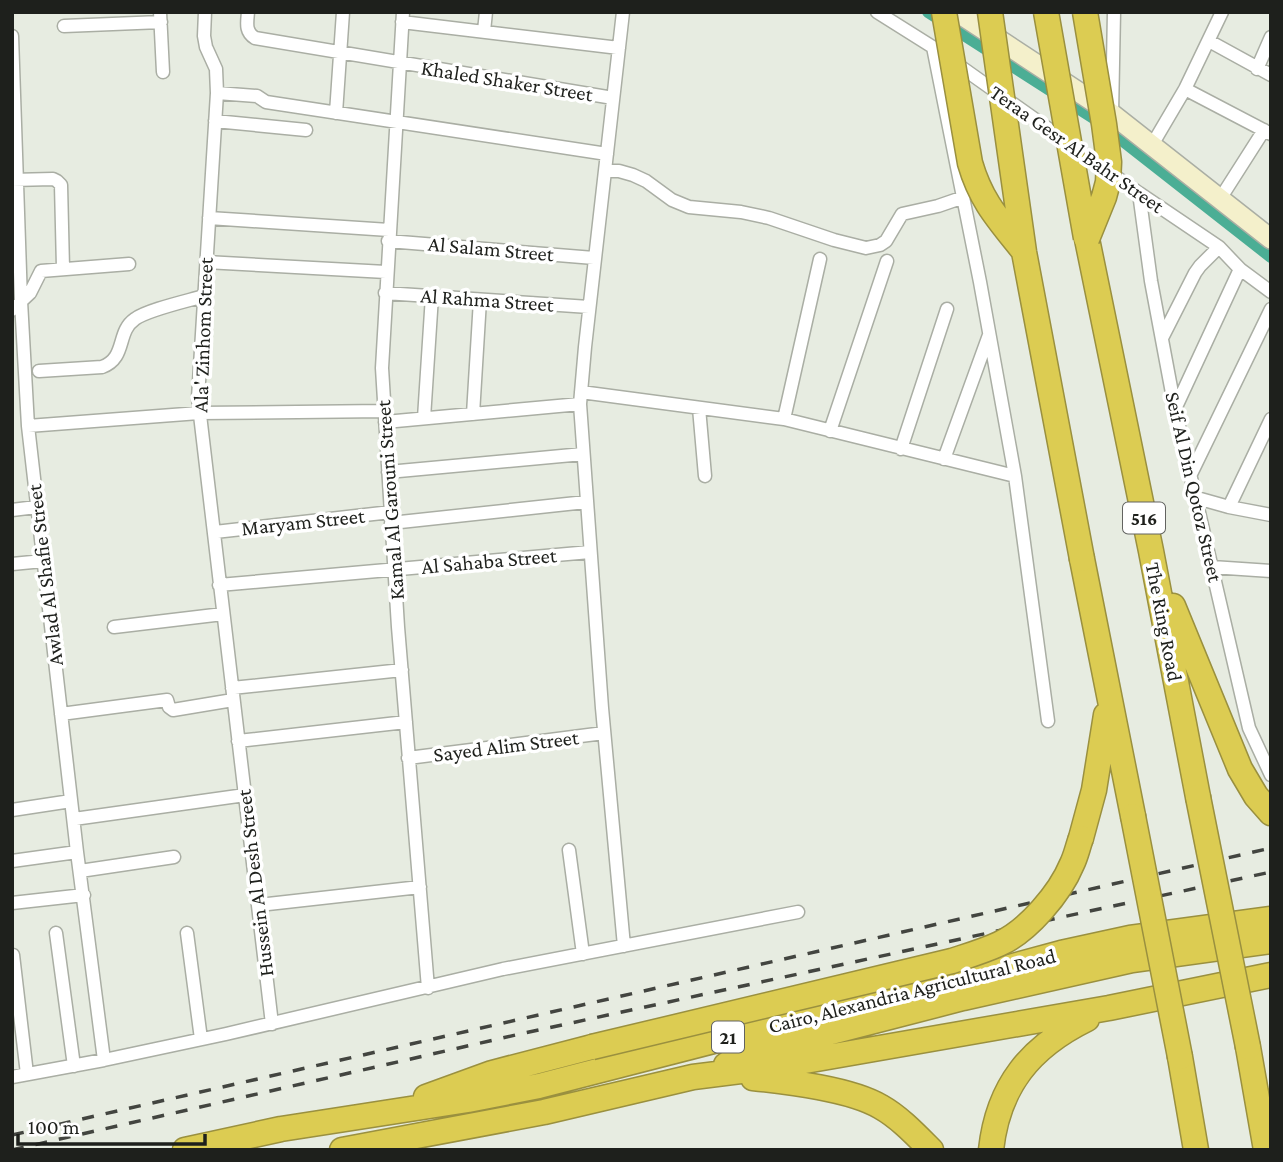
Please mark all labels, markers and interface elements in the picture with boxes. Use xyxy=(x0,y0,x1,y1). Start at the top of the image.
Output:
street label: Khaled Shaker Street xyxy=(420,56,596,107)
street label: Teraa Gesr Al Bahr Street xyxy=(985,80,1169,219)
street label: Al Salam Street xyxy=(427,232,556,267)
street label: Ala' Zinhom Street xyxy=(188,256,218,413)
street label: Al Rahma Street xyxy=(420,283,556,317)
street label: Seif Al Din Qotoz Street xyxy=(1160,390,1228,585)
street label: Kamal Al Garouni Street xyxy=(371,398,409,601)
street label: Awlad Al Shafie Street xyxy=(22,482,68,667)
street label: Maryam Street xyxy=(240,503,367,540)
road number: 516 xyxy=(1123,503,1165,534)
street label: Al Sahaba Street xyxy=(420,543,559,579)
street label: The Ring Road xyxy=(1141,560,1187,684)
street label: Sayed Alim Street xyxy=(432,725,581,767)
street label: Hussein Al Desh Street xyxy=(231,787,278,978)
street label: Cairo, Alexandria Agricultural Road xyxy=(766,944,1058,1038)
road number: 21 xyxy=(712,1021,744,1052)
scale bar xyxy=(18,1102,205,1146)
text: 100 m xyxy=(28,1115,80,1139)

